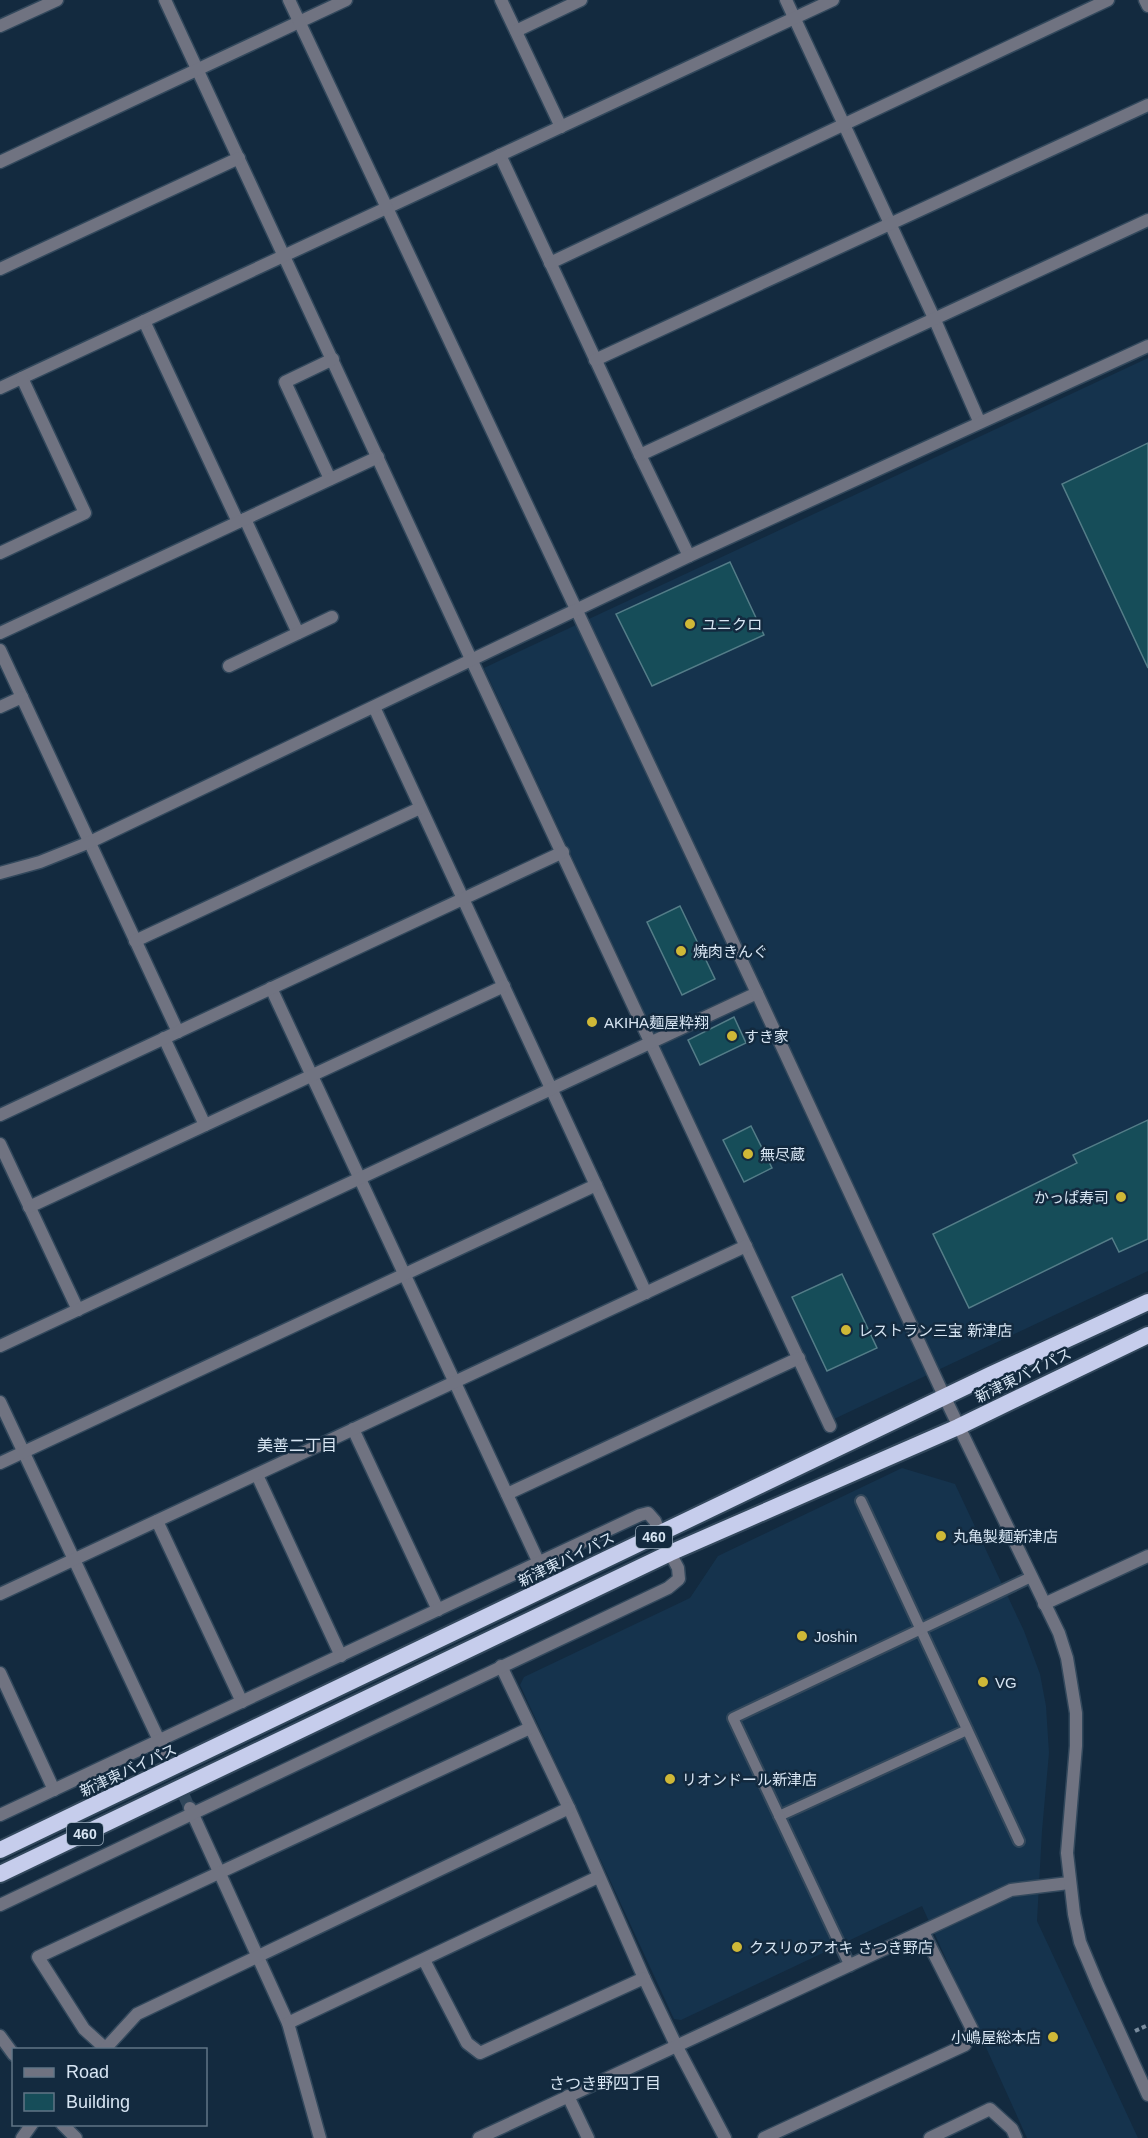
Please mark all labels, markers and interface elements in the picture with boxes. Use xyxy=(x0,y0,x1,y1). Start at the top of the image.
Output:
place label: ユニクロ xyxy=(702,616,762,633)
marker: ユニクロ xyxy=(683,617,697,631)
place label: 焼肉きんぐ xyxy=(693,943,768,960)
marker: 焼肉きんぐ xyxy=(674,944,688,958)
place label: AKIHA麺屋粋翔 xyxy=(604,1014,709,1031)
marker: AKIHA麺屋粋翔 xyxy=(585,1015,599,1029)
place label: すき家 xyxy=(744,1028,789,1045)
marker: すき家 xyxy=(725,1029,739,1043)
place label: 無尽蔵 xyxy=(760,1146,805,1163)
marker: 無尽蔵 xyxy=(741,1147,755,1161)
place label: かっぱ寿司 xyxy=(1034,1189,1109,1206)
marker: かっぱ寿司 xyxy=(1114,1190,1128,1204)
place label: レストラン三宝 新津店 xyxy=(858,1322,1012,1339)
marker: レストラン三宝 新津店 xyxy=(839,1323,853,1337)
street label: 新津東バイパス xyxy=(972,1344,1074,1406)
district label: 美善二丁目 xyxy=(257,1437,337,1454)
road number: 460 xyxy=(636,1526,672,1548)
street label: 新津東バイパス xyxy=(515,1528,617,1590)
place label: 丸亀製麺新津店 xyxy=(953,1528,1058,1545)
marker: 丸亀製麺新津店 xyxy=(934,1529,948,1543)
place label: Joshin xyxy=(814,1628,857,1645)
marker: Joshin xyxy=(795,1629,809,1643)
place label: VG xyxy=(995,1674,1017,1691)
marker: VG xyxy=(976,1675,990,1689)
street label: 新津東バイパス xyxy=(77,1740,179,1800)
place label: リオンドール新津店 xyxy=(682,1771,817,1788)
marker: リオンドール新津店 xyxy=(663,1772,677,1786)
road number: 460 xyxy=(67,1823,103,1845)
place label: クスリのアオキ さつき野店 xyxy=(749,1939,933,1956)
marker: クスリのアオキ さつき野店 xyxy=(730,1940,744,1954)
place label: 小嶋屋総本店 xyxy=(951,2029,1041,2046)
marker: 小嶋屋総本店 xyxy=(1046,2030,1060,2044)
legend xyxy=(12,2048,207,2126)
text: Road xyxy=(66,2062,109,2082)
district label: さつき野四丁目 xyxy=(549,2075,661,2092)
text: Building xyxy=(66,2092,130,2112)

